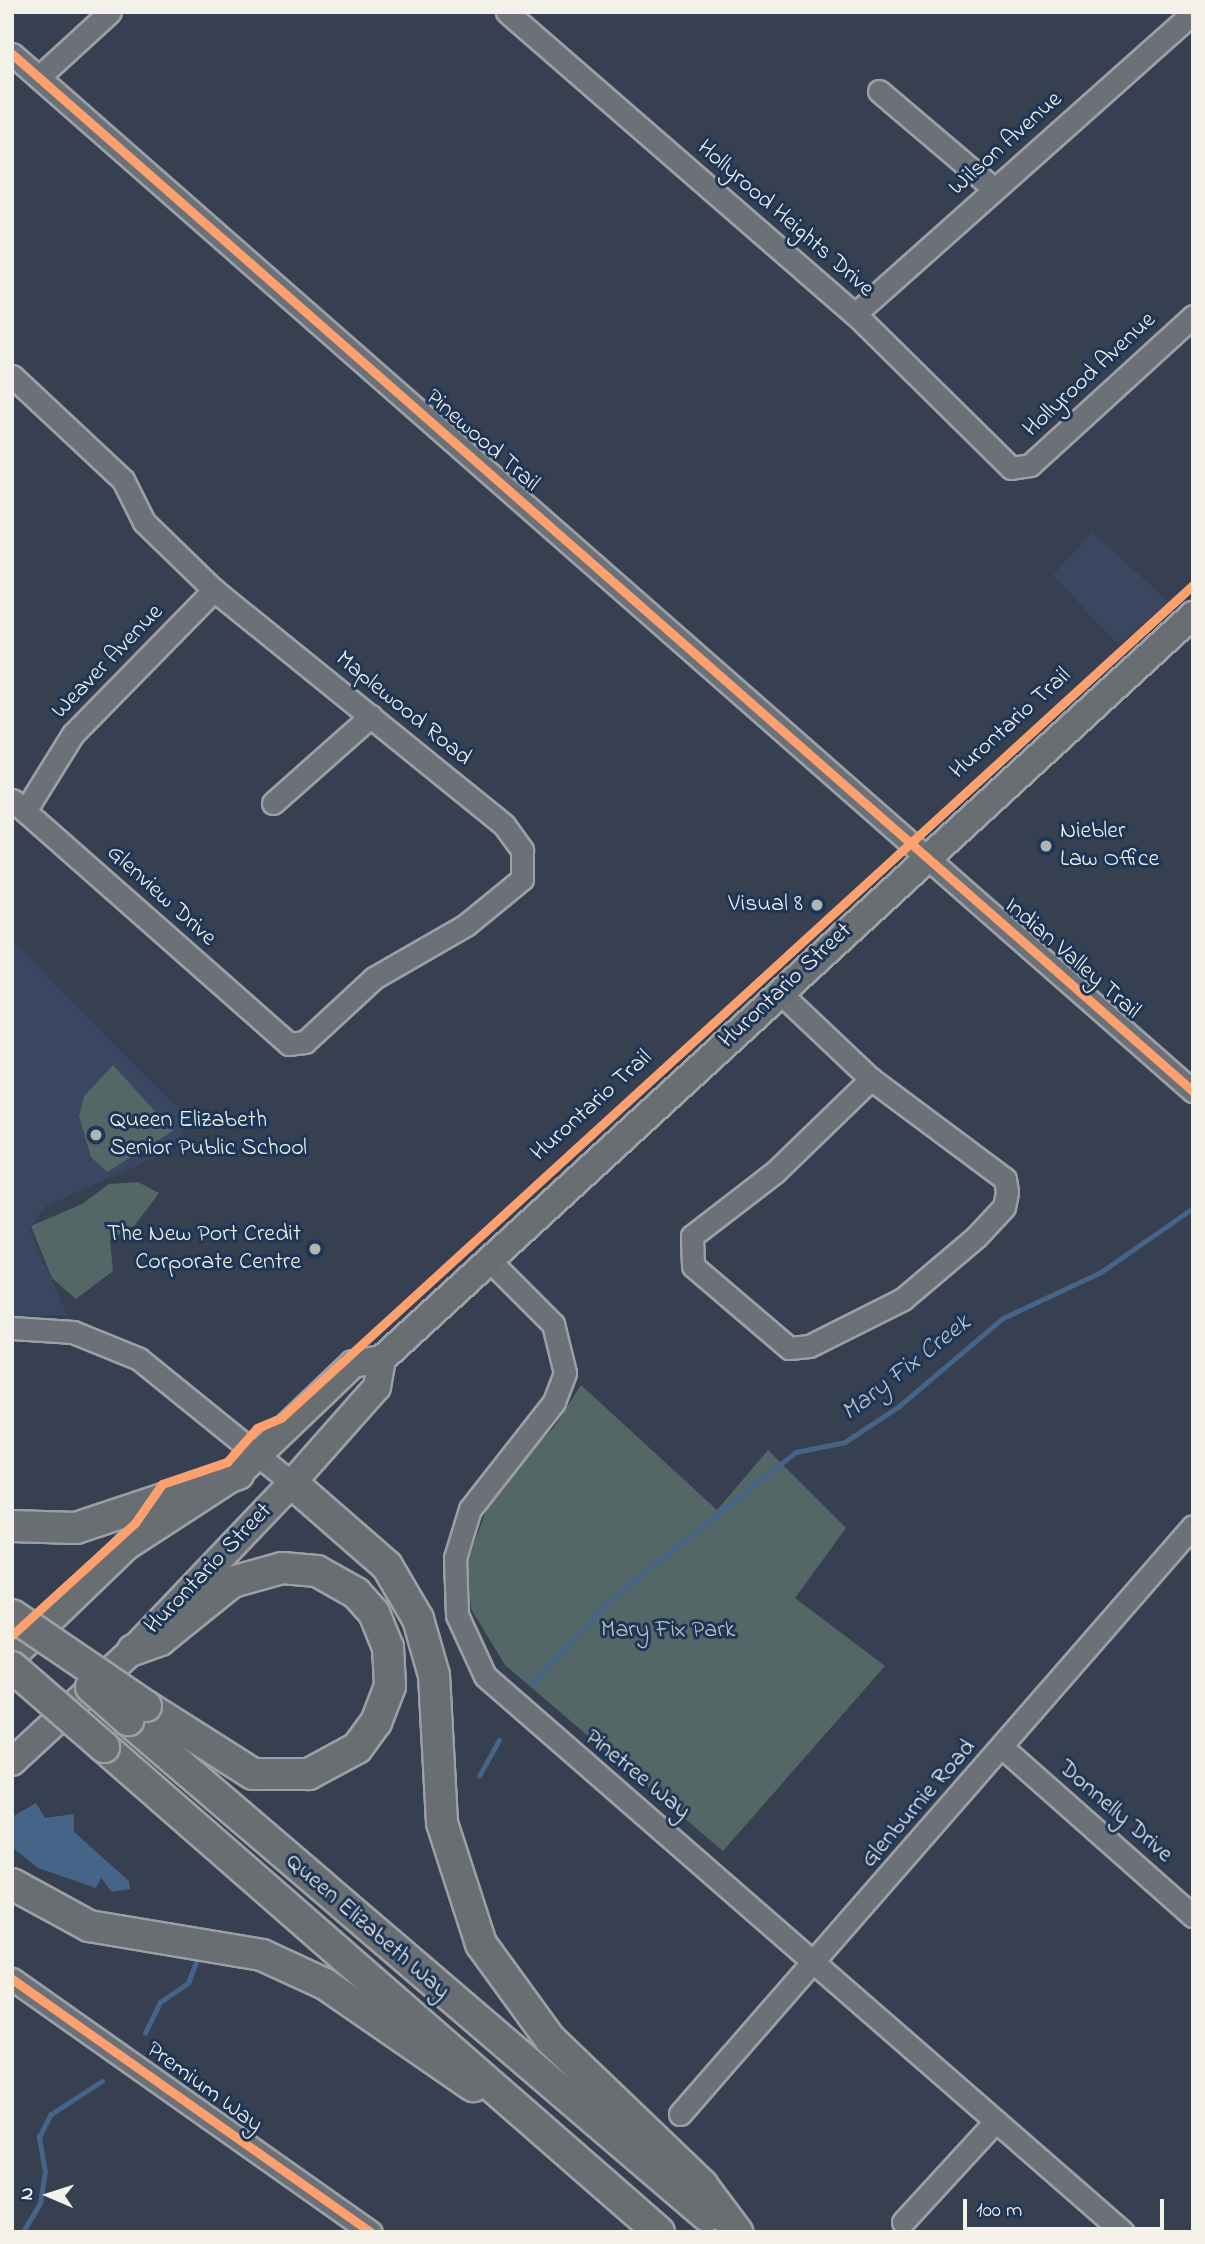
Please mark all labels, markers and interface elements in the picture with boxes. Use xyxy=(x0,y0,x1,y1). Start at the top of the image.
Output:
street label: Wilson Avenue xyxy=(943,86,1069,202)
street label: Hollyrood Heights Drive xyxy=(690,134,880,304)
street label: Hollyrood Avenue xyxy=(1018,306,1162,444)
street label: Pinewood Trail xyxy=(419,384,545,498)
street label: Weaver Avenue xyxy=(46,599,170,725)
street label: Maplewood Road xyxy=(329,645,477,773)
street label: Hurontario Trail xyxy=(944,662,1078,786)
place label: Niebler Law Office xyxy=(1060,818,1159,874)
marker: Niebler Law Office xyxy=(1038,838,1054,854)
street label: Glenview Drive xyxy=(100,839,222,953)
place label: Visual 8 xyxy=(728,891,803,919)
street label: Indian Valley Trail xyxy=(998,892,1146,1026)
marker: Visual 8 xyxy=(809,897,825,913)
street label: Hurontario Street xyxy=(714,917,858,1055)
street label: Hurontario Trail xyxy=(525,1044,659,1168)
place label: Queen Elizabeth Senior Public School xyxy=(110,1107,307,1163)
marker: Queen Elizabeth Senior Public School xyxy=(88,1127,104,1143)
place label: The New Port Credit Corporate Centre xyxy=(107,1221,301,1277)
marker: The New Port Credit Corporate Centre xyxy=(307,1241,323,1257)
water label: Mary Fix Creek xyxy=(836,1309,978,1429)
street label: Hurontario Street xyxy=(139,1497,279,1641)
park label: Mary Fix Park xyxy=(601,1617,735,1645)
street label: Pinetree Way xyxy=(578,1724,696,1826)
street label: Glenburnie Road xyxy=(855,1734,983,1874)
street label: Donnelly Drive xyxy=(1052,1755,1178,1869)
street label: Queen Elizabeth Way xyxy=(279,1848,455,2006)
street label: Premium Way xyxy=(140,2036,268,2140)
north arrow xyxy=(14,2160,84,2230)
scale bar xyxy=(967,2184,1168,2228)
text: N xyxy=(14,2187,41,2201)
text: 100 m xyxy=(976,2196,1022,2226)

